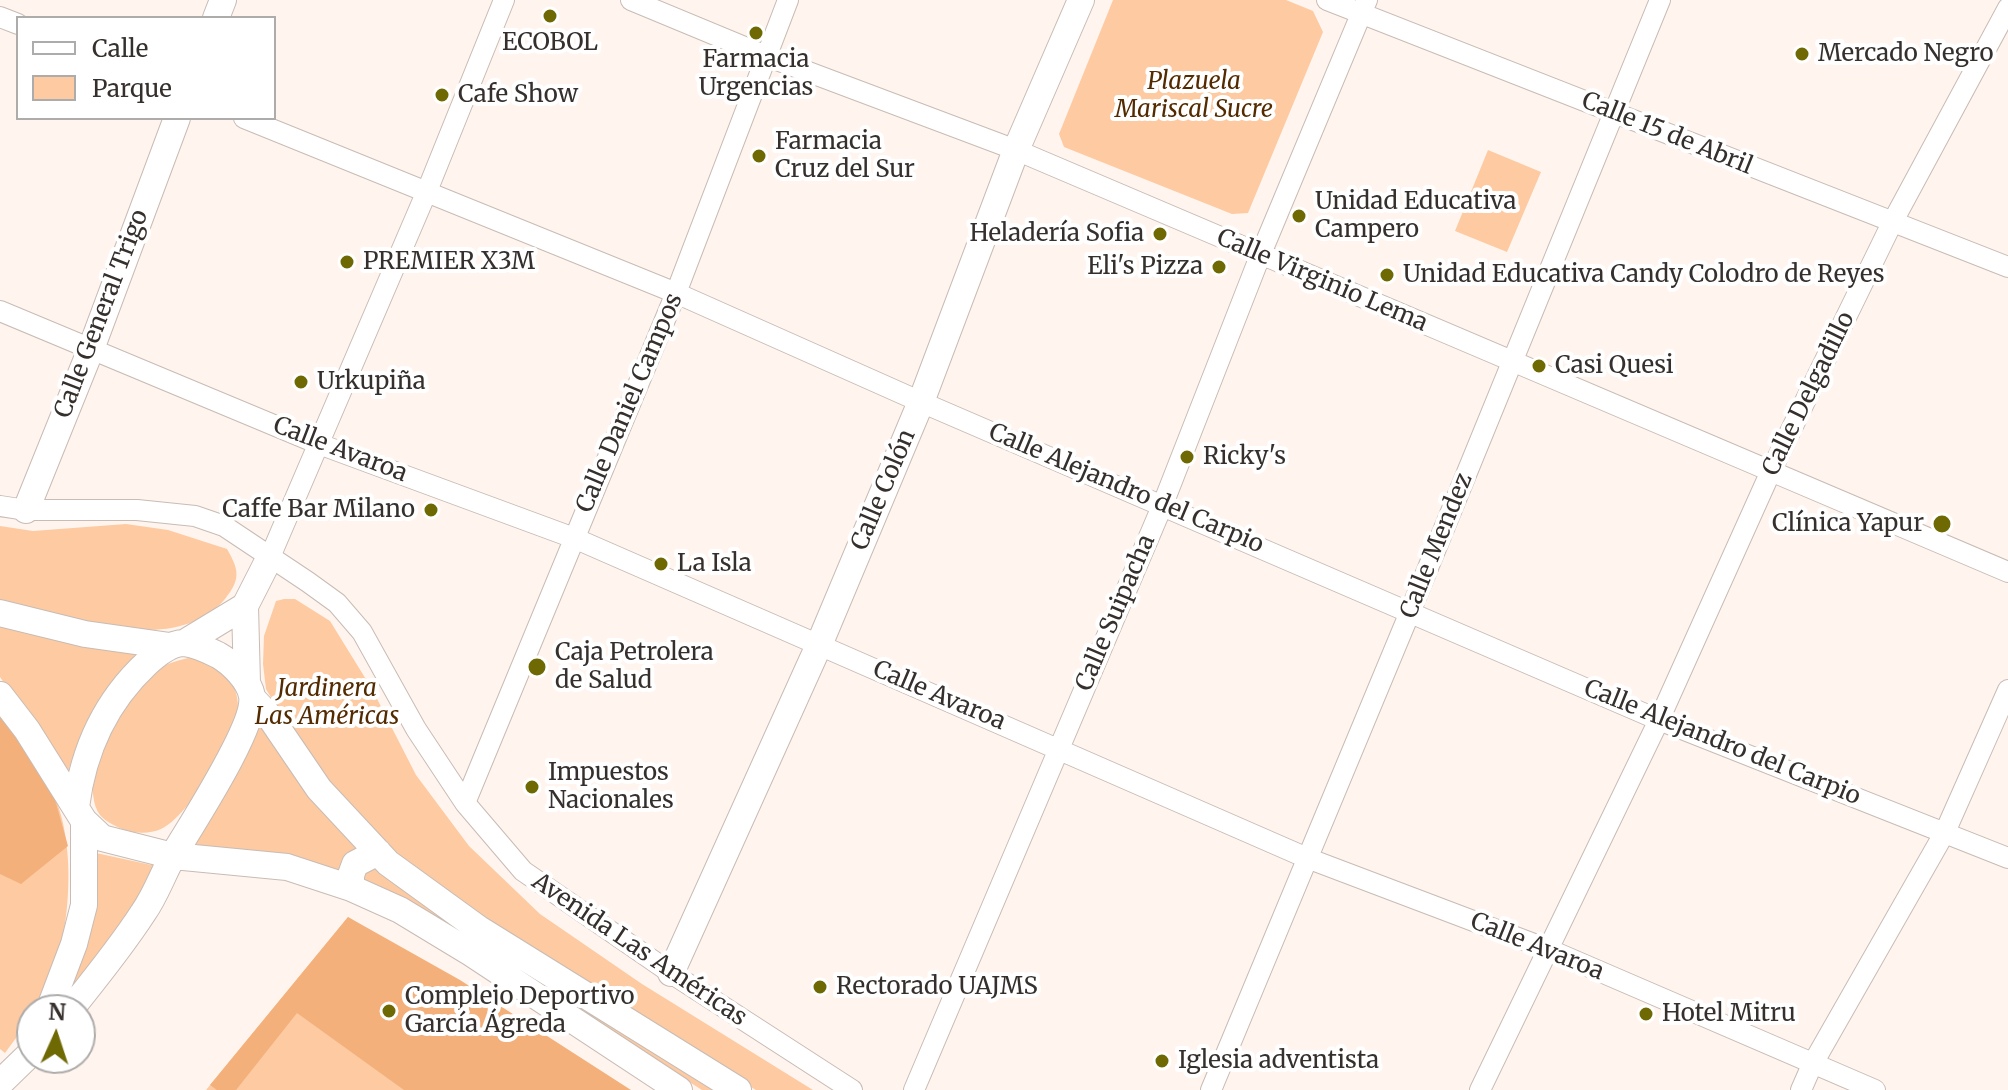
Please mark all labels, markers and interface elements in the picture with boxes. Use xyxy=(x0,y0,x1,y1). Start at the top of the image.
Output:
marker: ECOBOL xyxy=(541,7,559,25)
legend xyxy=(16,16,276,120)
marker: Farmacia Urgencias xyxy=(747,24,765,42)
place label: ECOBOL xyxy=(502,29,598,57)
text: Calle xyxy=(92,33,148,64)
place label: Mercado Negro xyxy=(1818,40,1993,68)
marker: Mercado Negro xyxy=(1793,45,1811,63)
place label: Farmacia Urgencias xyxy=(699,46,813,102)
park label: Plazuela Mariscal Sucre xyxy=(1115,68,1273,124)
text: Parque xyxy=(92,73,172,104)
place label: Cafe Show xyxy=(458,81,578,109)
marker: Cafe Show xyxy=(433,86,451,104)
street label: Calle 15 de Abril xyxy=(1577,87,1757,181)
place label: Farmacia Cruz del Sur xyxy=(775,128,915,184)
marker: Farmacia Cruz del Sur xyxy=(750,147,768,165)
place label: Unidad Educativa Campero xyxy=(1315,188,1516,244)
street label: Calle General Trigo xyxy=(49,206,155,422)
marker: Unidad Educativa Campero xyxy=(1290,207,1308,225)
place label: Heladería Sofia xyxy=(969,220,1144,248)
street label: Calle Virginio Lema xyxy=(1212,224,1432,338)
marker: Heladería Sofia xyxy=(1151,225,1169,243)
place label: PREMIER X3M xyxy=(363,248,535,276)
marker: PREMIER X3M xyxy=(338,253,356,271)
place label: Eli's Pizza xyxy=(1087,253,1203,281)
marker: Eli's Pizza xyxy=(1210,258,1228,276)
place label: Unidad Educativa Candy Colodro de Reyes xyxy=(1403,261,1884,289)
marker: Unidad Educativa Candy Colodro de Reyes xyxy=(1378,266,1396,284)
street label: Calle Daniel Campos xyxy=(571,289,689,517)
street label: Calle Delgadillo xyxy=(1757,307,1861,481)
place label: Casi Quesi xyxy=(1555,352,1674,380)
marker: Casi Quesi xyxy=(1530,357,1548,375)
place label: Urkupiña xyxy=(317,368,426,396)
marker: Urkupiña xyxy=(292,373,310,391)
street label: Calle Avaroa xyxy=(269,411,411,489)
street label: Calle Alejandro del Carpio xyxy=(984,418,1268,560)
street label: Calle Colón xyxy=(846,425,922,555)
place label: Ricky's xyxy=(1203,443,1286,471)
marker: Ricky's xyxy=(1178,448,1196,466)
street label: Calle Mendez xyxy=(1395,469,1479,623)
place label: Caffe Bar Milano xyxy=(222,496,415,524)
marker: Caffe Bar Milano xyxy=(422,501,440,519)
place label: Clínica Yapur xyxy=(1772,510,1924,538)
marker: Clínica Yapur xyxy=(1931,513,1953,535)
street label: Calle Suipacha xyxy=(1070,531,1162,695)
place label: La Isla xyxy=(677,550,752,578)
marker: La Isla xyxy=(652,555,670,573)
place label: Caja Petrolera de Salud xyxy=(555,639,714,695)
street label: Calle Avaroa xyxy=(868,655,1010,737)
marker: Caja Petrolera de Salud xyxy=(526,656,548,678)
street label: Calle Alejandro del Carpio xyxy=(1580,674,1864,812)
park label: Jardinera Las Américas xyxy=(255,675,399,731)
place label: Impuestos Nacionales xyxy=(548,759,674,815)
marker: Impuestos Nacionales xyxy=(523,778,541,796)
street label: Avenida Las Américas xyxy=(526,867,752,1033)
street label: Calle Avaroa xyxy=(1466,907,1608,987)
place label: Rectorado UAJMS xyxy=(836,973,1038,1001)
marker: Rectorado UAJMS xyxy=(811,978,829,996)
place label: Complejo Deportivo García Ágreda xyxy=(405,983,635,1039)
north arrow xyxy=(16,994,96,1074)
text: N xyxy=(48,998,67,1026)
place label: Hotel Mitru xyxy=(1662,1000,1796,1028)
marker: Complejo Deportivo García Ágreda xyxy=(380,1002,398,1020)
marker: Hotel Mitru xyxy=(1637,1005,1655,1023)
place label: Iglesia adventista xyxy=(1178,1047,1379,1075)
marker: Iglesia adventista xyxy=(1153,1052,1171,1070)

